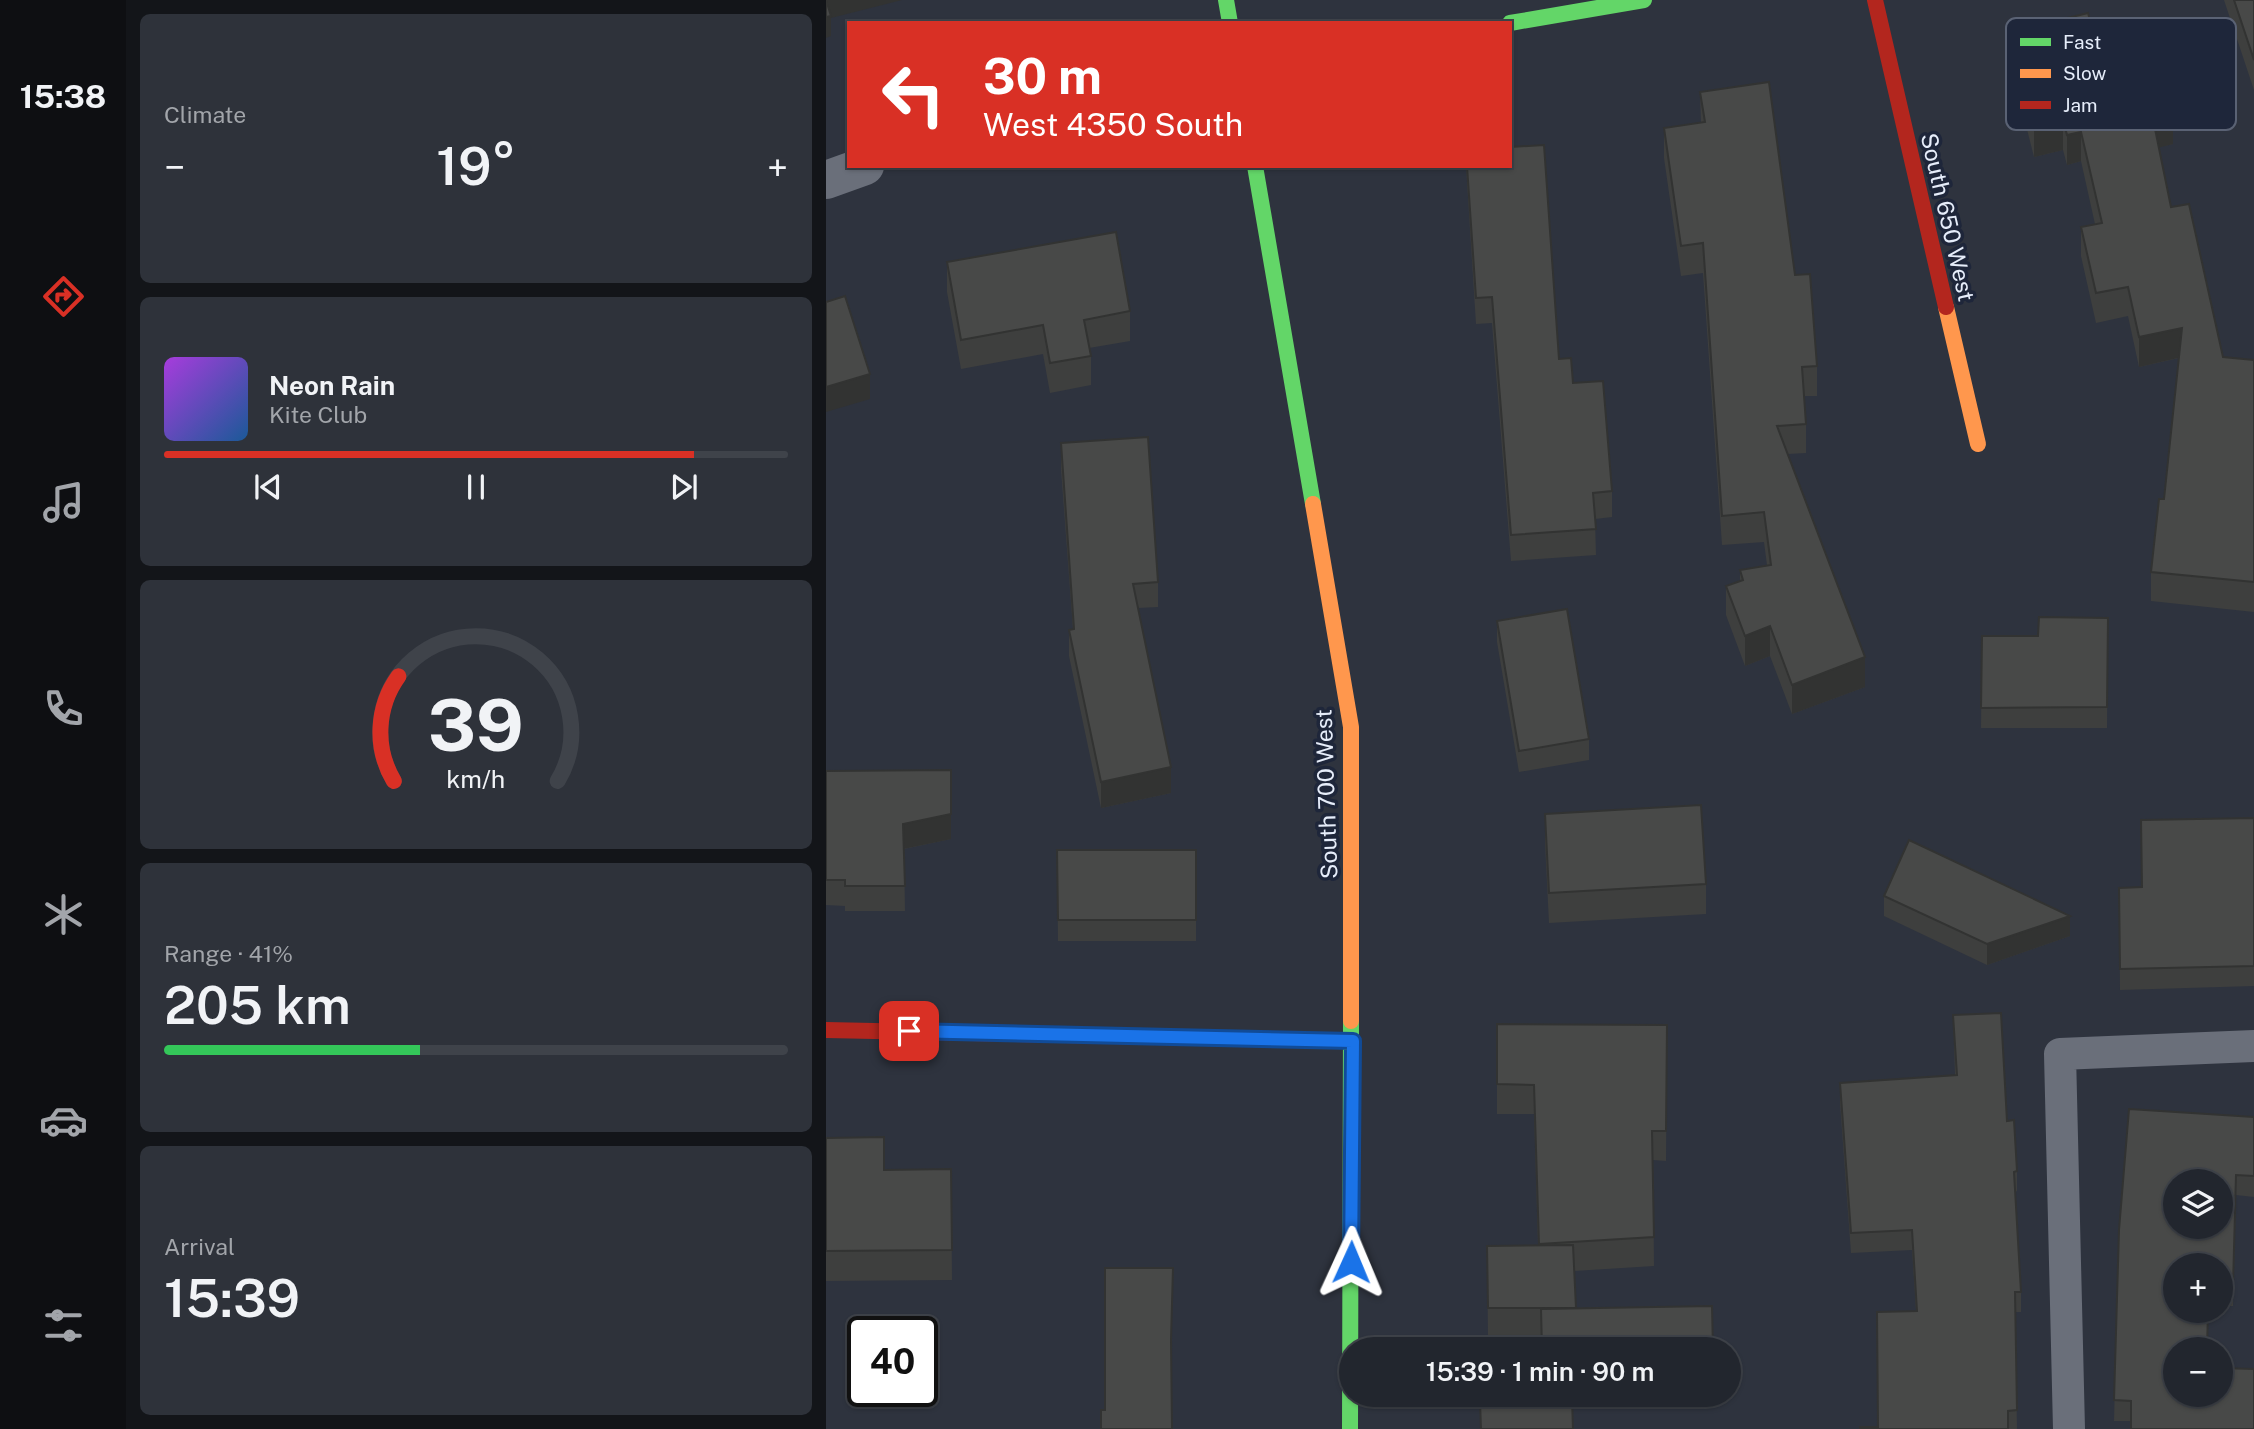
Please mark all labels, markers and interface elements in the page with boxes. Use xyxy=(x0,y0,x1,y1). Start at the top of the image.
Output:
legend xyxy=(2006,18,2236,130)
text: Fast xyxy=(2063,31,2101,53)
text: 30 m xyxy=(983,47,1102,105)
icon: left xyxy=(868,49,959,140)
text: Slow xyxy=(2063,62,2107,84)
text: 15:38 xyxy=(20,78,106,115)
text: Jam xyxy=(2063,94,2097,116)
text: Climate xyxy=(164,101,246,128)
text: West 4350 South xyxy=(983,106,1243,143)
street label: South 650 West xyxy=(1916,130,1980,304)
text: 19° xyxy=(436,136,516,197)
text: − xyxy=(164,145,185,190)
text: + xyxy=(767,145,788,190)
icon: directions xyxy=(39,272,88,321)
text: Neon Rain xyxy=(269,370,395,401)
text: Kite Club xyxy=(269,401,367,428)
icon: previous xyxy=(249,468,287,506)
icon: pause xyxy=(457,468,495,506)
icon: next xyxy=(665,468,703,506)
icon: music xyxy=(39,478,88,527)
text: 39 xyxy=(428,682,524,767)
icon: phone xyxy=(39,684,88,733)
street label: South 700 West xyxy=(1310,709,1342,879)
text: km/h xyxy=(447,763,505,793)
icon: climate xyxy=(39,890,88,939)
text: Range · 41% xyxy=(164,940,293,967)
text: 205 km xyxy=(164,975,351,1036)
pin xyxy=(879,1001,939,1061)
icon: arrive xyxy=(890,1012,928,1050)
icon: car xyxy=(39,1096,88,1145)
map controls xyxy=(2163,1169,2233,1407)
button: layers xyxy=(2163,1169,2233,1239)
position arrow xyxy=(1314,1225,1388,1299)
text: Arrival xyxy=(164,1233,235,1260)
button: + xyxy=(2163,1253,2233,1323)
text: 15:39 xyxy=(164,1268,300,1329)
icon: filters xyxy=(39,1301,88,1350)
speed limit sign: 40 xyxy=(847,1316,938,1407)
button: − xyxy=(2163,1337,2233,1407)
text: 15:39 · 1 min · 90 m xyxy=(1426,1356,1654,1387)

